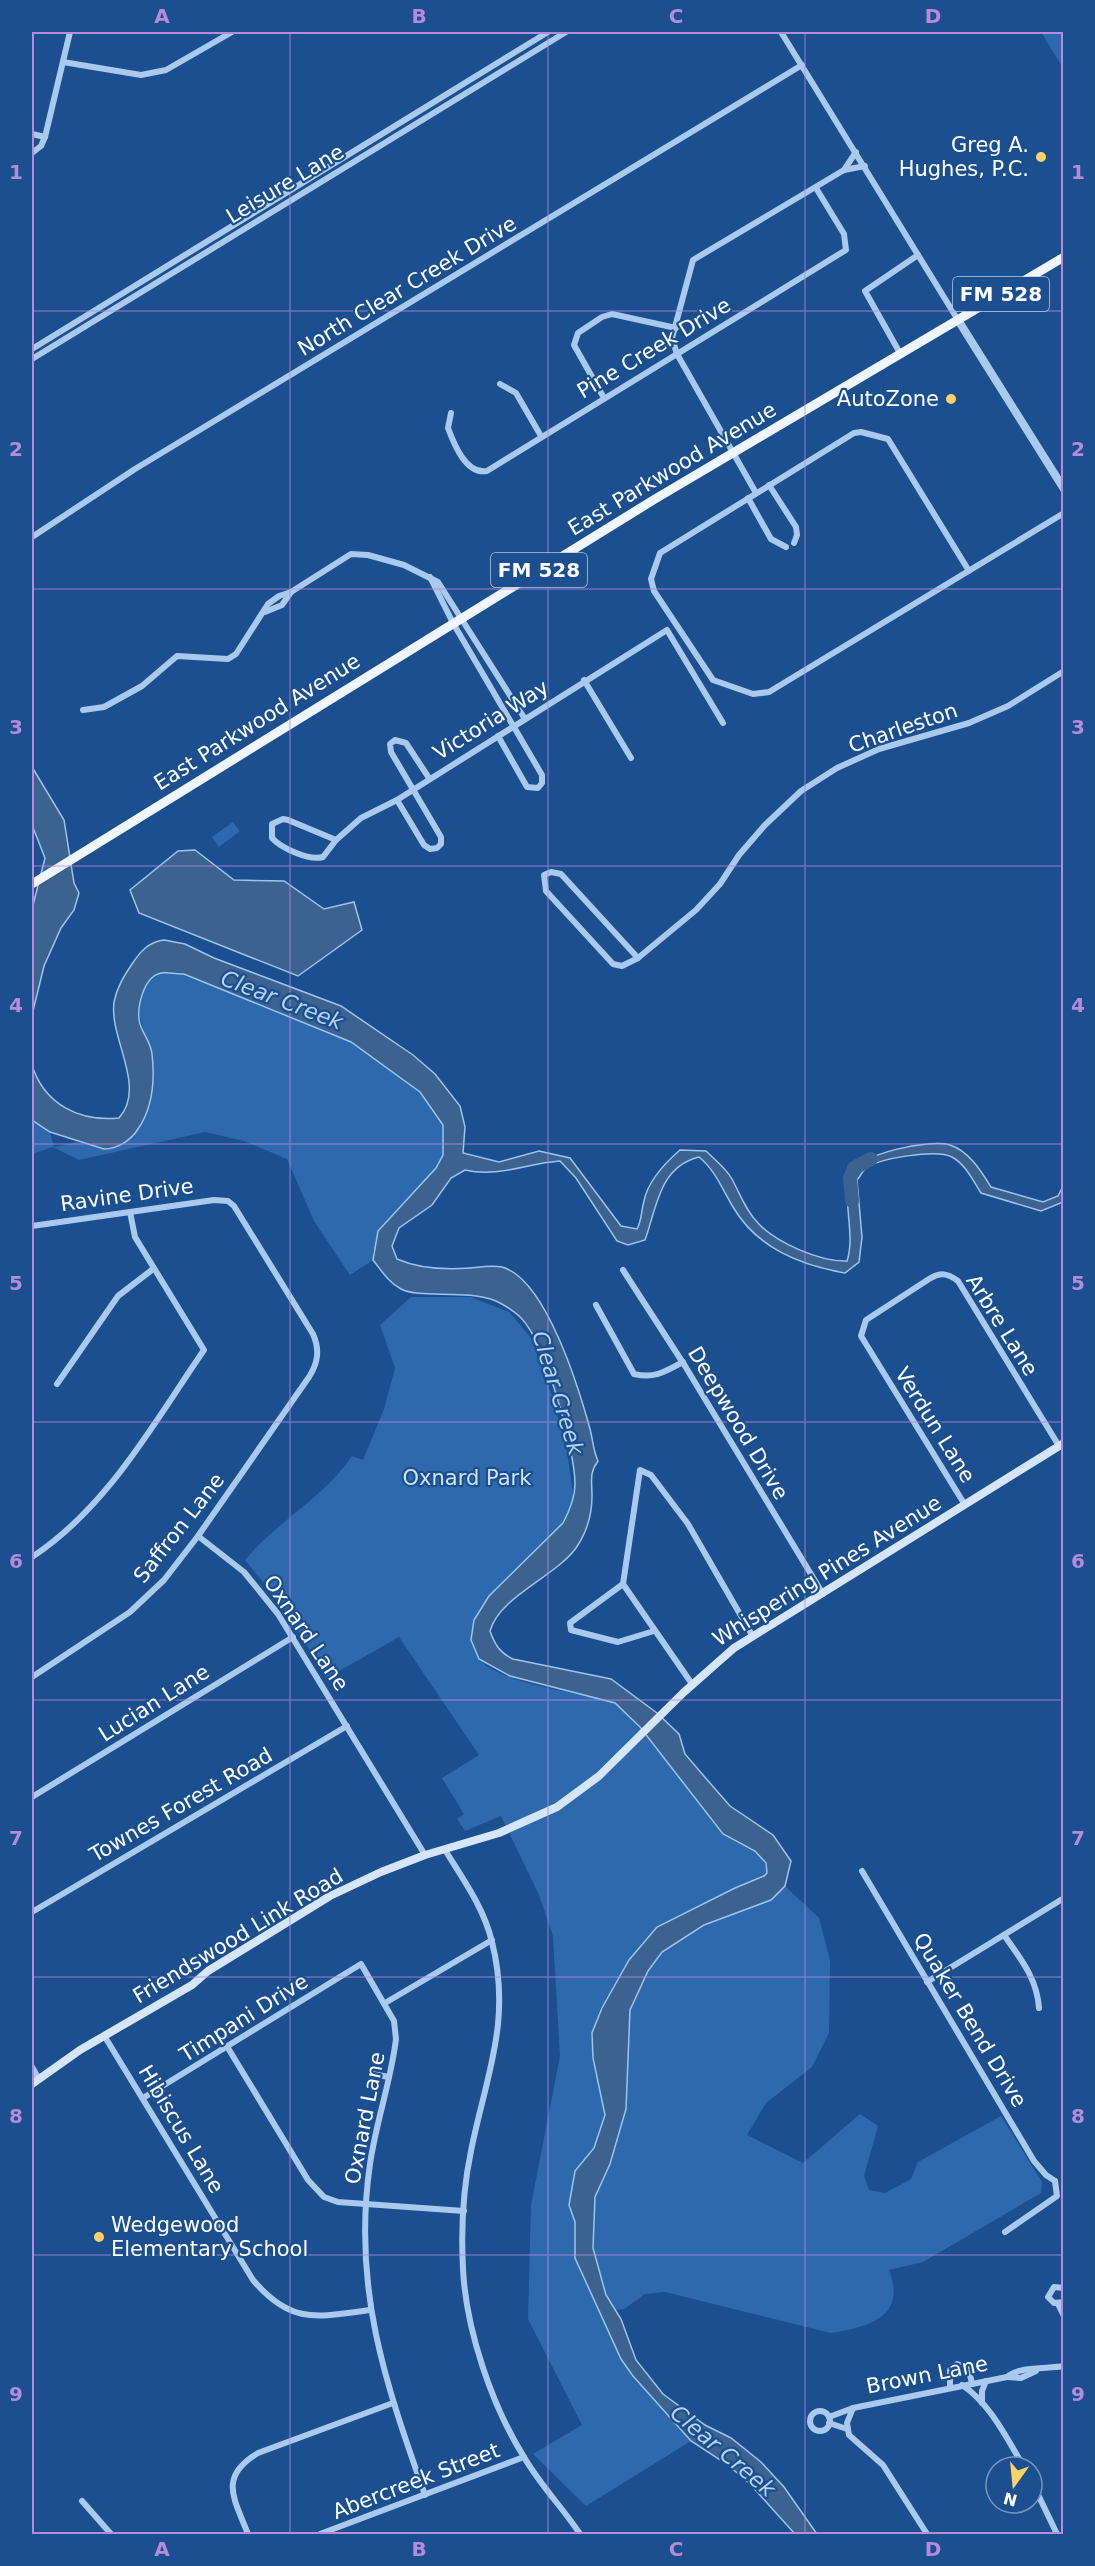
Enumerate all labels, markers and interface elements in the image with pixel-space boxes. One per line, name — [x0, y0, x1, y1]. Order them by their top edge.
text: A — [154, 4, 170, 28]
text: B — [411, 4, 427, 28]
text: C — [669, 4, 683, 28]
text: D — [925, 4, 941, 28]
place label: Greg A. Hughes, P.C. — [899, 133, 1029, 181]
street label: Leisure Lane — [222, 139, 348, 229]
marker: Greg A. Hughes, P.C. — [1034, 150, 1048, 164]
text: 1 — [9, 160, 23, 184]
text: 1 — [1071, 160, 1085, 184]
street label: North Clear Creek Drive — [293, 211, 521, 361]
road number: FM 528 — [953, 277, 1049, 311]
street label: Pine Creek Drive — [573, 293, 735, 403]
place label: AutoZone — [837, 387, 939, 411]
marker: AutoZone — [944, 392, 958, 406]
street label: East Parkwood Avenue — [564, 397, 780, 541]
text: 2 — [9, 437, 23, 461]
text: 2 — [1071, 437, 1085, 461]
road number: FM 528 — [491, 553, 587, 587]
street label: East Parkwood Avenue — [150, 649, 364, 795]
street label: Victoria Way — [429, 675, 553, 765]
street label: Charleston — [845, 698, 961, 758]
text: 3 — [9, 715, 23, 739]
text: 3 — [1071, 715, 1085, 739]
water label: Clear Creek — [217, 965, 348, 1035]
text: 4 — [9, 993, 23, 1017]
text: 4 — [1071, 993, 1085, 1017]
street label: Ravine Drive — [59, 1174, 195, 1216]
street label: Arbre Lane — [961, 1270, 1043, 1380]
text: 5 — [9, 1271, 23, 1295]
text: 5 — [1071, 1271, 1085, 1295]
water label: Clear Creek — [527, 1328, 589, 1459]
street label: Deepwood Drive — [683, 1342, 793, 1504]
street label: Verdun Lane — [890, 1363, 980, 1487]
park label: Oxnard Park — [403, 1466, 532, 1490]
street label: Saffron Lane — [129, 1468, 229, 1588]
street label: Whispering Pines Avenue — [708, 1491, 946, 1651]
text: 6 — [9, 1549, 23, 1573]
text: 6 — [1071, 1549, 1085, 1573]
street label: Oxnard Lane — [259, 1571, 353, 1695]
street label: Lucian Lane — [94, 1660, 214, 1746]
street label: Townes Forest Road — [85, 1743, 277, 1868]
text: 7 — [9, 1826, 23, 1850]
text: 7 — [1071, 1826, 1085, 1850]
street label: Friendswood Link Road — [129, 1864, 347, 2008]
street label: Quaker Bend Drive — [908, 1929, 1032, 2111]
street label: Timpani Drive — [175, 1969, 312, 2068]
street label: Oxnard Lane — [340, 2050, 390, 2186]
street label: Hibiscus Lane — [133, 2061, 229, 2197]
text: 8 — [9, 2104, 23, 2128]
text: 8 — [1071, 2104, 1085, 2128]
place label: Wedgewood Elementary School — [111, 2213, 308, 2261]
marker: Wedgewood Elementary School — [92, 2230, 106, 2244]
street label: Brown Lane — [864, 2351, 990, 2399]
text: 9 — [9, 2382, 23, 2406]
text: 9 — [1071, 2382, 1085, 2406]
water label: Clear Creek — [666, 2400, 781, 2503]
street label: Abercreek Street — [329, 2438, 503, 2524]
north arrow — [984, 2455, 1044, 2515]
text: N — [1001, 2488, 1019, 2510]
text: A — [154, 2537, 170, 2561]
text: B — [411, 2537, 427, 2561]
text: C — [669, 2537, 683, 2561]
text: D — [925, 2537, 941, 2561]

